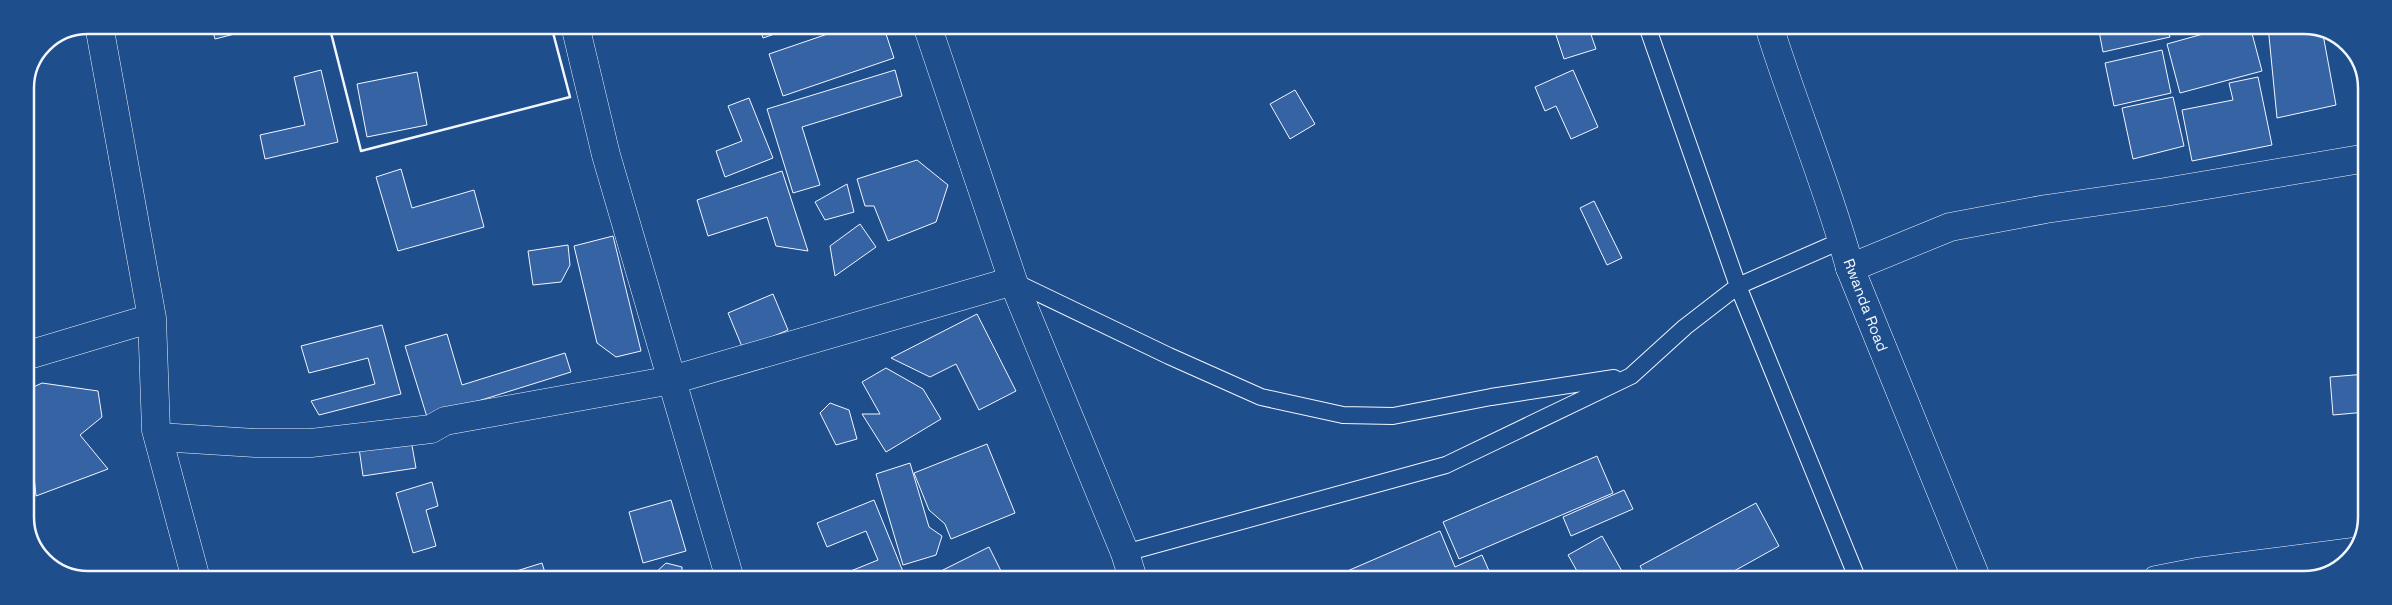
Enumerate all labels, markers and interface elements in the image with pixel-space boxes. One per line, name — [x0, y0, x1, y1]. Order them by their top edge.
street label: Rwanda Road — [1840, 256, 1892, 354]

